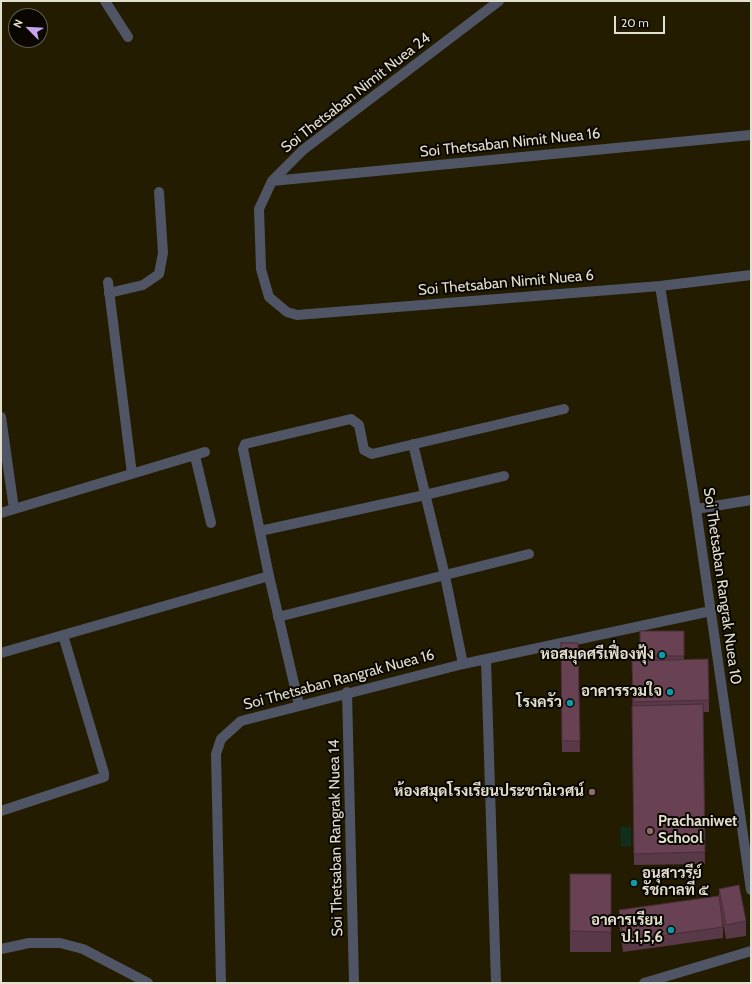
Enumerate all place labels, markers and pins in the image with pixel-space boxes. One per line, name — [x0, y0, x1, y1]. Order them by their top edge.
place label: หอสมุดศรีเฟื่องฟุ้ง — [540, 646, 654, 664]
marker: หอสมุดศรีเฟื่องฟุ้ง — [657, 650, 667, 660]
place label: อาคารรวมใจ — [581, 683, 662, 701]
marker: อาคารรวมใจ — [665, 687, 675, 697]
place label: โรงครัว — [516, 694, 562, 712]
marker: โรงครัว — [565, 698, 575, 708]
place label: ห้องสมุดโรงเรียนประชานิเวศน์ — [394, 783, 584, 801]
marker: ห้องสมุดโรงเรียนประชานิเวศน์ — [587, 787, 597, 797]
place label: Prachaniwet School — [658, 813, 737, 848]
marker: Prachaniwet School — [645, 826, 655, 836]
place label: อนุสาวรีย์ รัชกาลที่ ๕ — [642, 865, 709, 900]
marker: อนุสาวรีย์ รัชกาลที่ ๕ — [629, 878, 639, 888]
place label: อาคารเรียน ป.1,5,6 — [591, 912, 663, 947]
marker: อาคารเรียน ป.1,5,6 — [666, 925, 676, 935]

